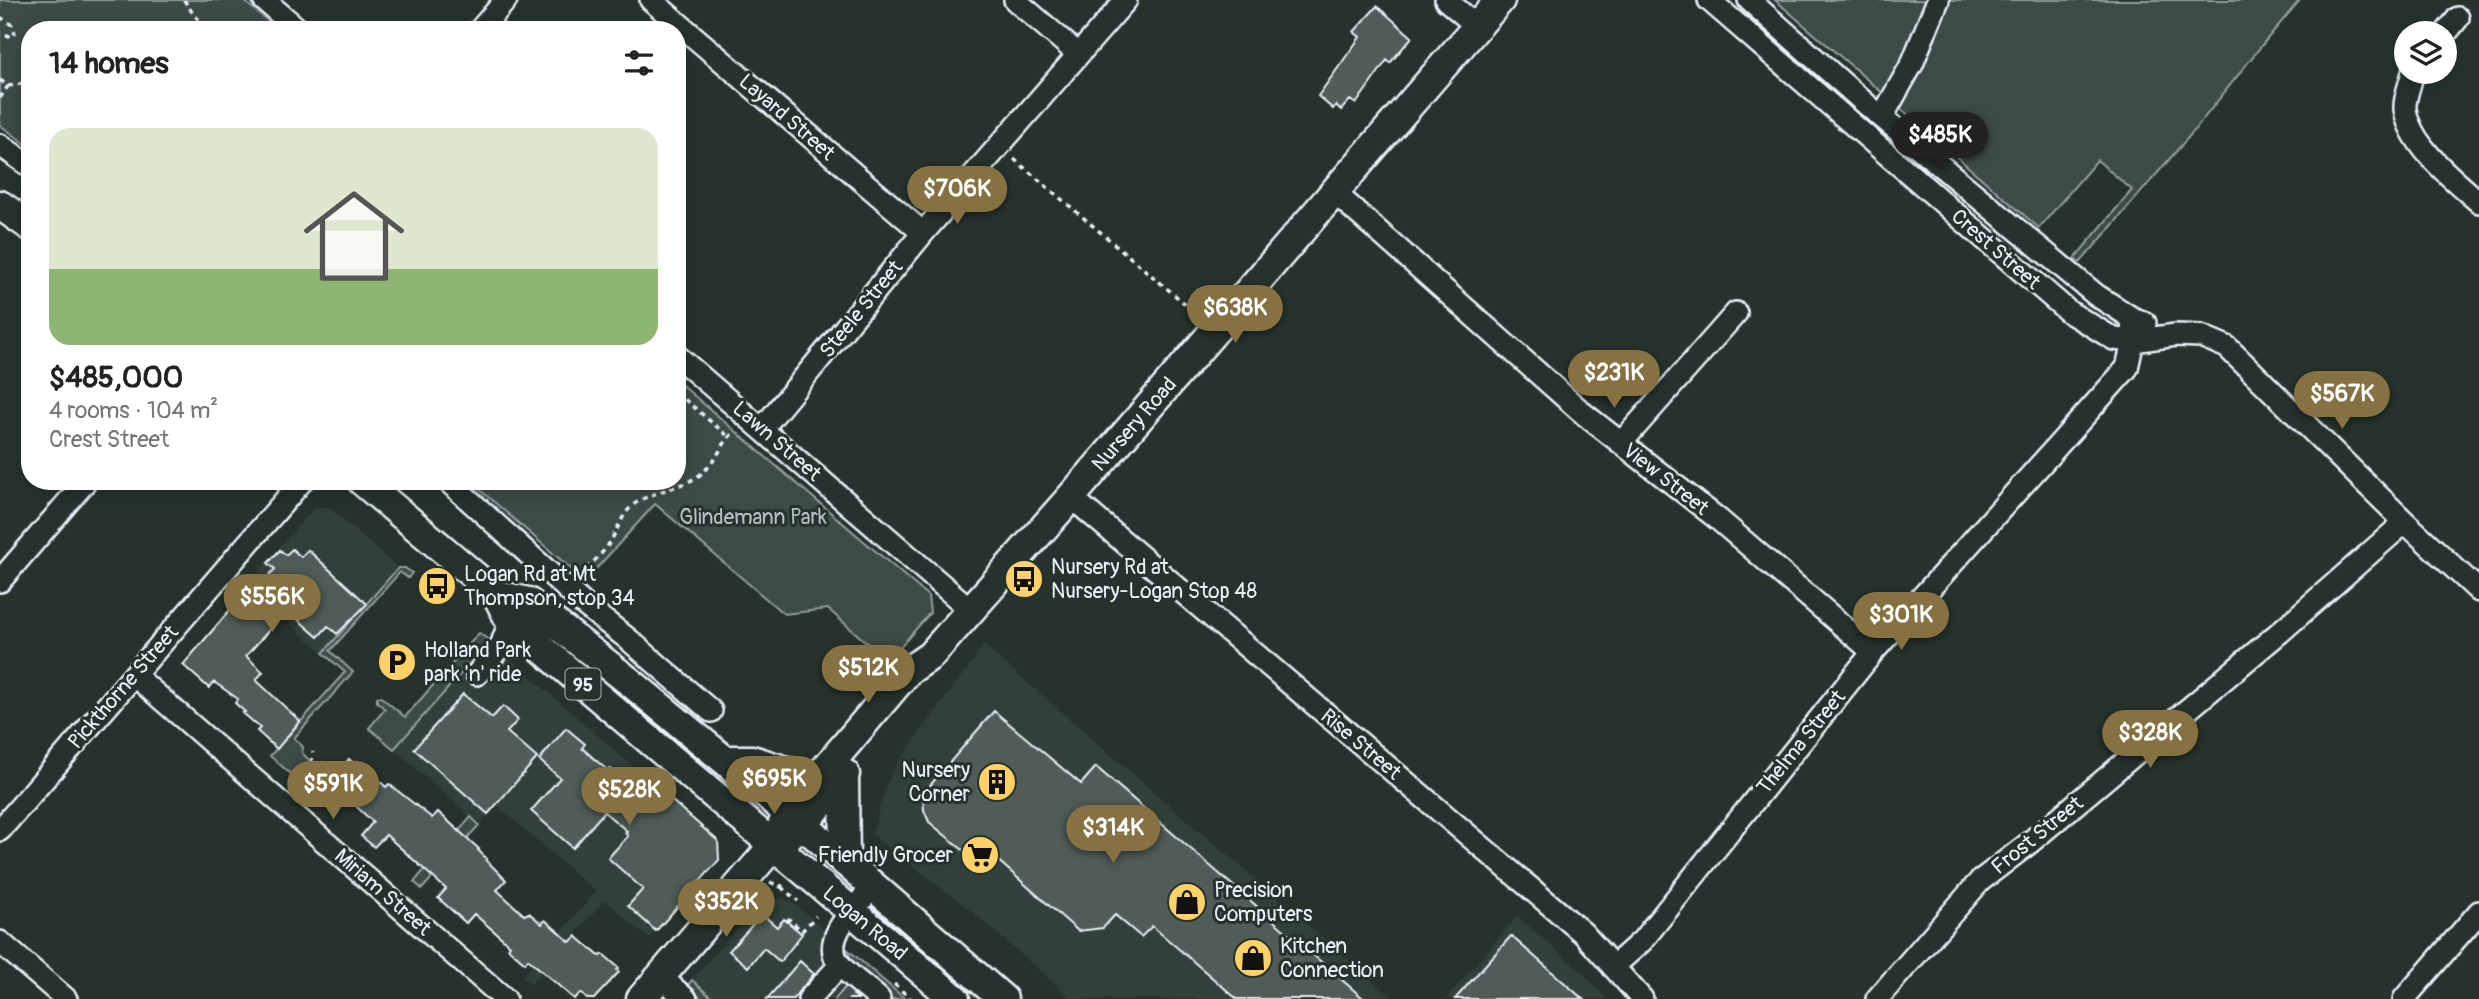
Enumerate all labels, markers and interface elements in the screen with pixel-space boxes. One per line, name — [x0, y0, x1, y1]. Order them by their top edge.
map controls — [2394, 21, 2457, 84]
button: layers — [2394, 21, 2457, 84]
icon: filters — [620, 44, 658, 82]
text: 14 homes — [49, 45, 169, 82]
street label: Layard Street — [733, 68, 841, 167]
pin: $485K — [1891, 113, 1989, 172]
text: $485K — [1908, 120, 1972, 149]
pin: $706K — [908, 166, 1006, 226]
icon: home — [291, 173, 417, 299]
text: $706K — [923, 174, 991, 203]
street label: Crest Street — [1945, 203, 2046, 296]
street label: Steele Street — [814, 254, 909, 364]
pin: $638K — [1186, 286, 1284, 345]
text: $638K — [1203, 293, 1267, 322]
pin: $231K — [1565, 350, 1663, 410]
text: $231K — [1584, 358, 1644, 387]
text: $485,000 — [49, 359, 183, 396]
street label: Nursery Road — [1086, 372, 1183, 477]
pin: $567K — [2293, 372, 2391, 431]
text: $567K — [2310, 379, 2374, 408]
street label: Lawn Street — [727, 395, 827, 488]
text: 4 rooms · 104 m² — [49, 396, 218, 425]
text: Crest Street — [49, 425, 169, 454]
street label: View Street — [1617, 437, 1715, 522]
park label: Glindemann Park — [679, 504, 827, 531]
place label: Nursery Rd at Nursery-Logan Stop 48 — [1051, 554, 1257, 605]
bus stop icon: Nursery Rd at Nursery-Logan Stop 48 — [1003, 558, 1045, 600]
place label: Logan Rd at Mt Thompson, stop 34 — [464, 561, 635, 612]
bus stop icon: Logan Rd at Mt Thompson, stop 34 — [416, 565, 458, 607]
pin: $556K — [223, 574, 321, 634]
text: $556K — [240, 582, 304, 611]
pin: $301K — [1852, 592, 1950, 652]
text: $301K — [1869, 600, 1933, 629]
street label: Pickthorne Street — [62, 619, 185, 755]
place label: Holland Park park 'n' ride — [424, 637, 531, 688]
parking icon: Holland Park park 'n' ride — [376, 641, 418, 683]
pin: $512K — [819, 646, 917, 705]
text: $512K — [838, 653, 898, 682]
road number: 95 — [566, 668, 600, 699]
street label: Thelma Street — [1751, 684, 1852, 800]
street label: Rise Street — [1315, 703, 1407, 786]
pin: $328K — [2101, 710, 2199, 770]
text: $328K — [2118, 718, 2182, 747]
pin: $695K — [725, 756, 823, 816]
place label: Nursery Corner — [902, 757, 971, 808]
building icon: Nursery Corner — [976, 761, 1018, 803]
pin: $591K — [284, 762, 382, 821]
text: $695K — [742, 764, 806, 793]
pin: $528K — [580, 768, 678, 827]
text: $591K — [303, 769, 363, 798]
text: $528K — [597, 775, 661, 804]
street label: Frost Street — [1986, 790, 2089, 881]
pin: $314K — [1064, 806, 1162, 865]
text: $314K — [1082, 813, 1144, 842]
supermarket icon: Friendly Grocer — [959, 834, 1001, 876]
place label: Friendly Grocer — [818, 842, 953, 869]
street label: Miriam Street — [329, 843, 437, 942]
place label: Precision Computers — [1214, 877, 1313, 928]
pin: $352K — [677, 880, 775, 939]
street label: Logan Road — [817, 880, 913, 967]
shop icon: Precision Computers — [1166, 881, 1208, 923]
text: $352K — [694, 887, 758, 916]
place label: Kitchen Connection — [1280, 933, 1384, 984]
shop icon: Kitchen Connection — [1232, 937, 1274, 979]

